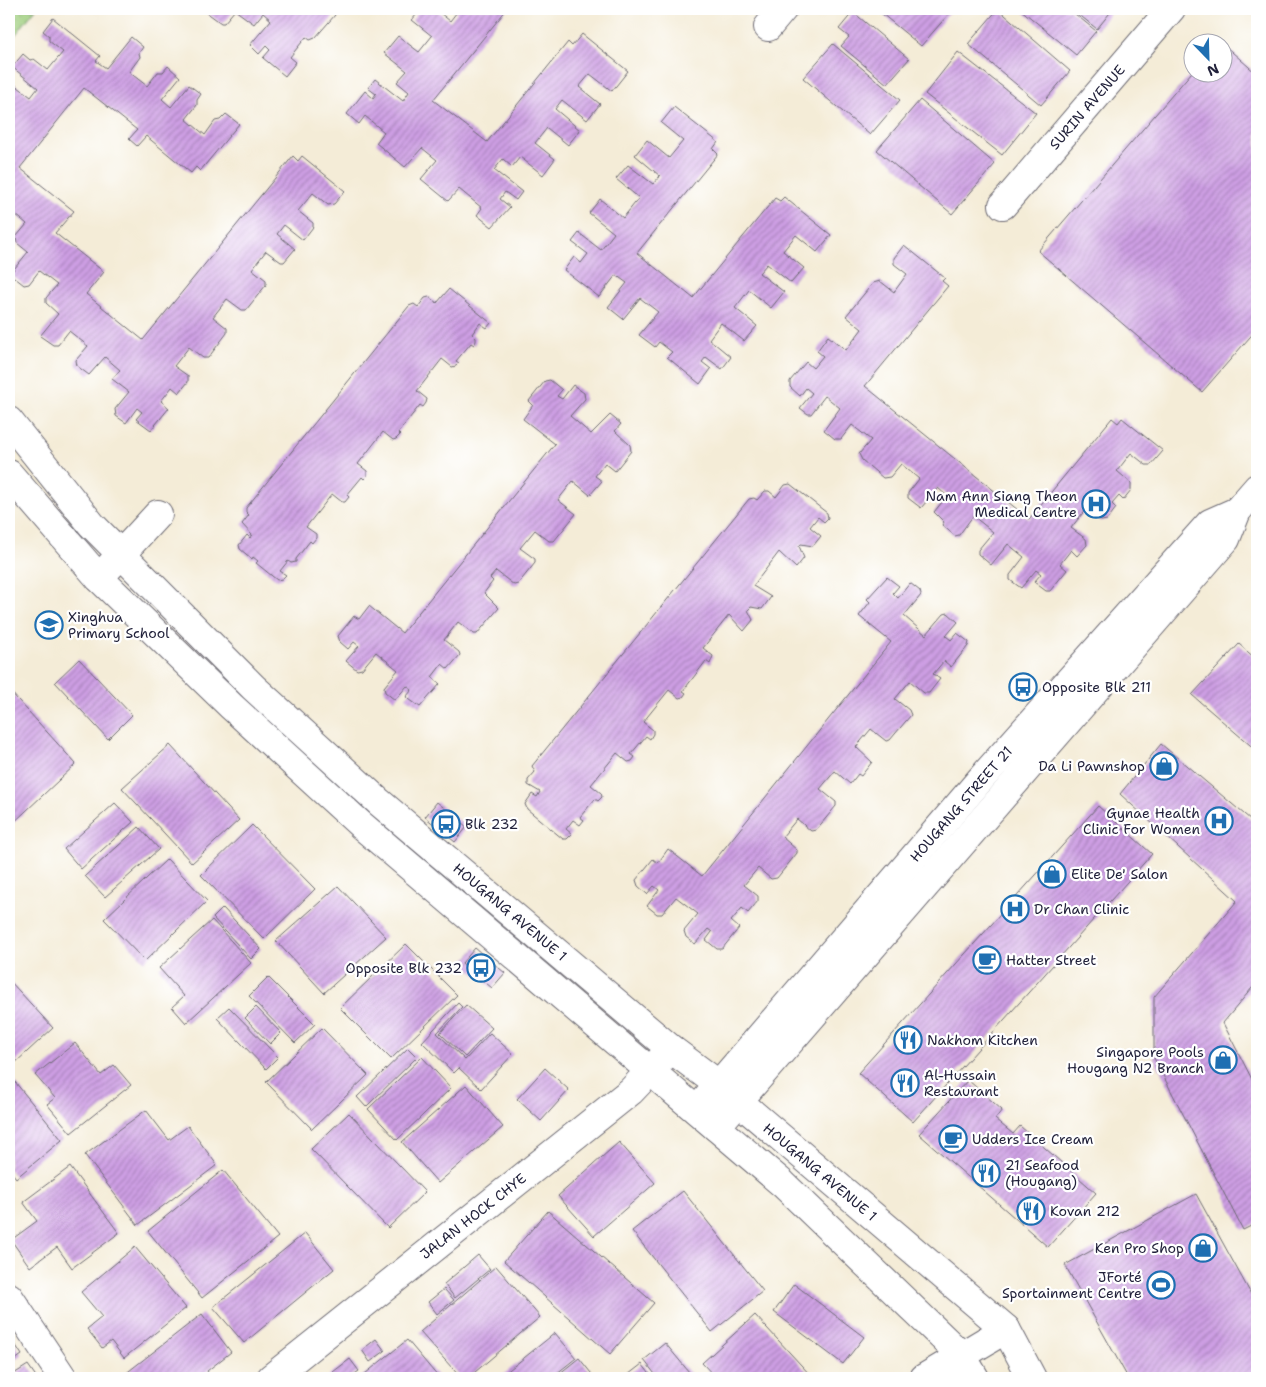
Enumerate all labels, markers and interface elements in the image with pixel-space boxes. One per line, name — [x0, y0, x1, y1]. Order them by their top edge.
north arrow — [1184, 32, 1234, 82]
text: N — [1204, 60, 1222, 80]
street label: SURIN AVENUE — [1045, 61, 1129, 153]
place label: Nam Ann Siang Theon Medical Centre — [926, 487, 1077, 521]
hospital icon: Nam Ann Siang Theon Medical Centre — [1081, 489, 1111, 519]
place label: Xinghua Primary School — [68, 608, 170, 642]
school or university icon: Xinghua Primary School — [34, 610, 64, 640]
bus stop icon: Opposite Blk 211 — [1008, 672, 1038, 702]
place label: Opposite Blk 211 — [1042, 678, 1151, 696]
street label: HOUGANG STREET 21 — [906, 742, 1016, 866]
shop icon: Da Li Pawnshop — [1149, 751, 1179, 781]
place label: Da Li Pawnshop — [1039, 757, 1145, 775]
place label: Gynae Health Clinic For Women — [1083, 804, 1200, 838]
hospital icon: Gynae Health Clinic For Women — [1204, 806, 1234, 836]
bus stop icon: Blk 232 — [431, 809, 461, 839]
place label: Blk 232 — [465, 815, 518, 833]
street label: HOUGANG AVENUE 1 — [449, 859, 571, 965]
shop icon: Elite De' Salon — [1037, 859, 1067, 889]
place label: Elite De' Salon — [1071, 865, 1168, 883]
hospital icon: Dr Chan Clinic — [1000, 894, 1030, 924]
place label: Dr Chan Clinic — [1034, 900, 1129, 918]
cafe icon: Hatter Street — [972, 945, 1002, 975]
place label: Hatter Street — [1006, 951, 1096, 969]
bus stop icon: Opposite Blk 232 — [466, 953, 496, 983]
place label: Opposite Blk 232 — [346, 959, 462, 977]
restaurant icon: Nakhom Kitchen — [893, 1025, 923, 1055]
place label: Nakhom Kitchen — [927, 1031, 1038, 1049]
place label: Singapore Pools Hougang N2 Branch — [1067, 1043, 1204, 1077]
shop icon: Singapore Pools Hougang N2 Branch — [1208, 1045, 1238, 1075]
place label: Al-Hussain Restaurant — [924, 1066, 999, 1100]
restaurant icon: Al-Hussain Restaurant — [890, 1068, 920, 1098]
street label: HOUGANG AVENUE 1 — [759, 1119, 881, 1225]
cafe icon: Udders Ice Cream — [938, 1124, 968, 1154]
place label: Udders Ice Cream — [972, 1130, 1093, 1148]
place label: 21 Seafood (Hougang) — [1005, 1156, 1079, 1190]
restaurant icon: 21 Seafood (Hougang) — [971, 1158, 1001, 1188]
street label: JALAN HOCK CHYE — [416, 1169, 530, 1263]
restaurant icon: Kovan 212 — [1016, 1196, 1046, 1226]
place label: Kovan 212 — [1050, 1202, 1120, 1220]
shop icon: Ken Pro Shop — [1188, 1233, 1218, 1263]
place label: Ken Pro Shop — [1095, 1239, 1184, 1257]
place label: JForté Sportainment Centre — [1002, 1268, 1142, 1302]
sports icon: JForté Sportainment Centre — [1146, 1270, 1176, 1300]

